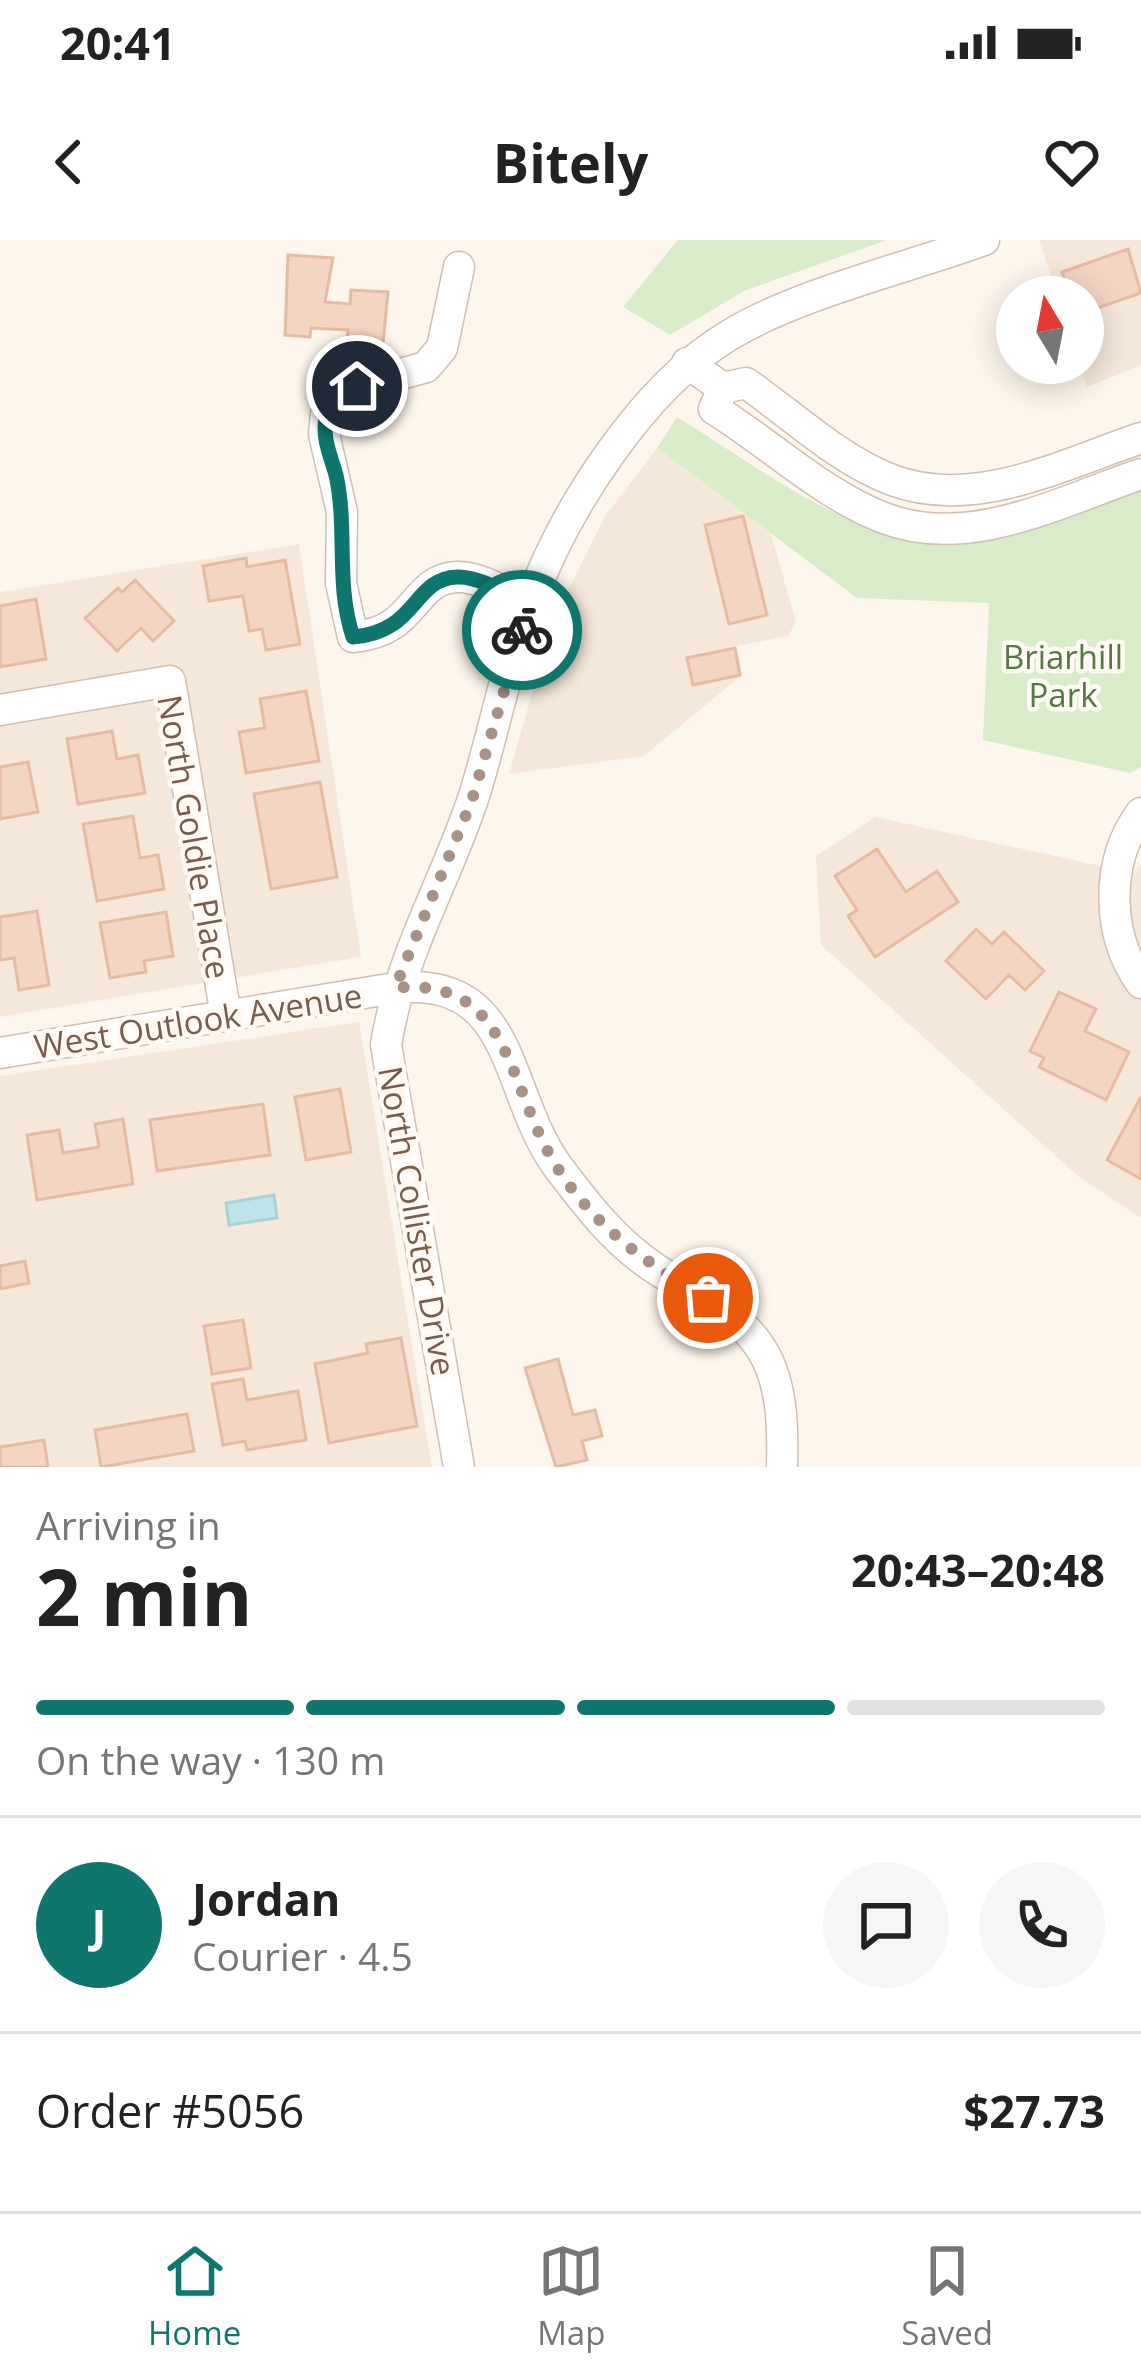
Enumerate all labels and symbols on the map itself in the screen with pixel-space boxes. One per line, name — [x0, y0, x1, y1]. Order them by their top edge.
north arrow — [996, 276, 1104, 384]
pin — [306, 335, 408, 437]
courier — [462, 570, 582, 690]
park label: Briarhill Park — [1003, 634, 1123, 717]
street label: North Goldie Place — [147, 691, 242, 982]
street label: West Outlook Avenue — [31, 972, 365, 1069]
street label: North Collister Drive — [368, 1063, 467, 1379]
pin — [657, 1247, 759, 1349]

